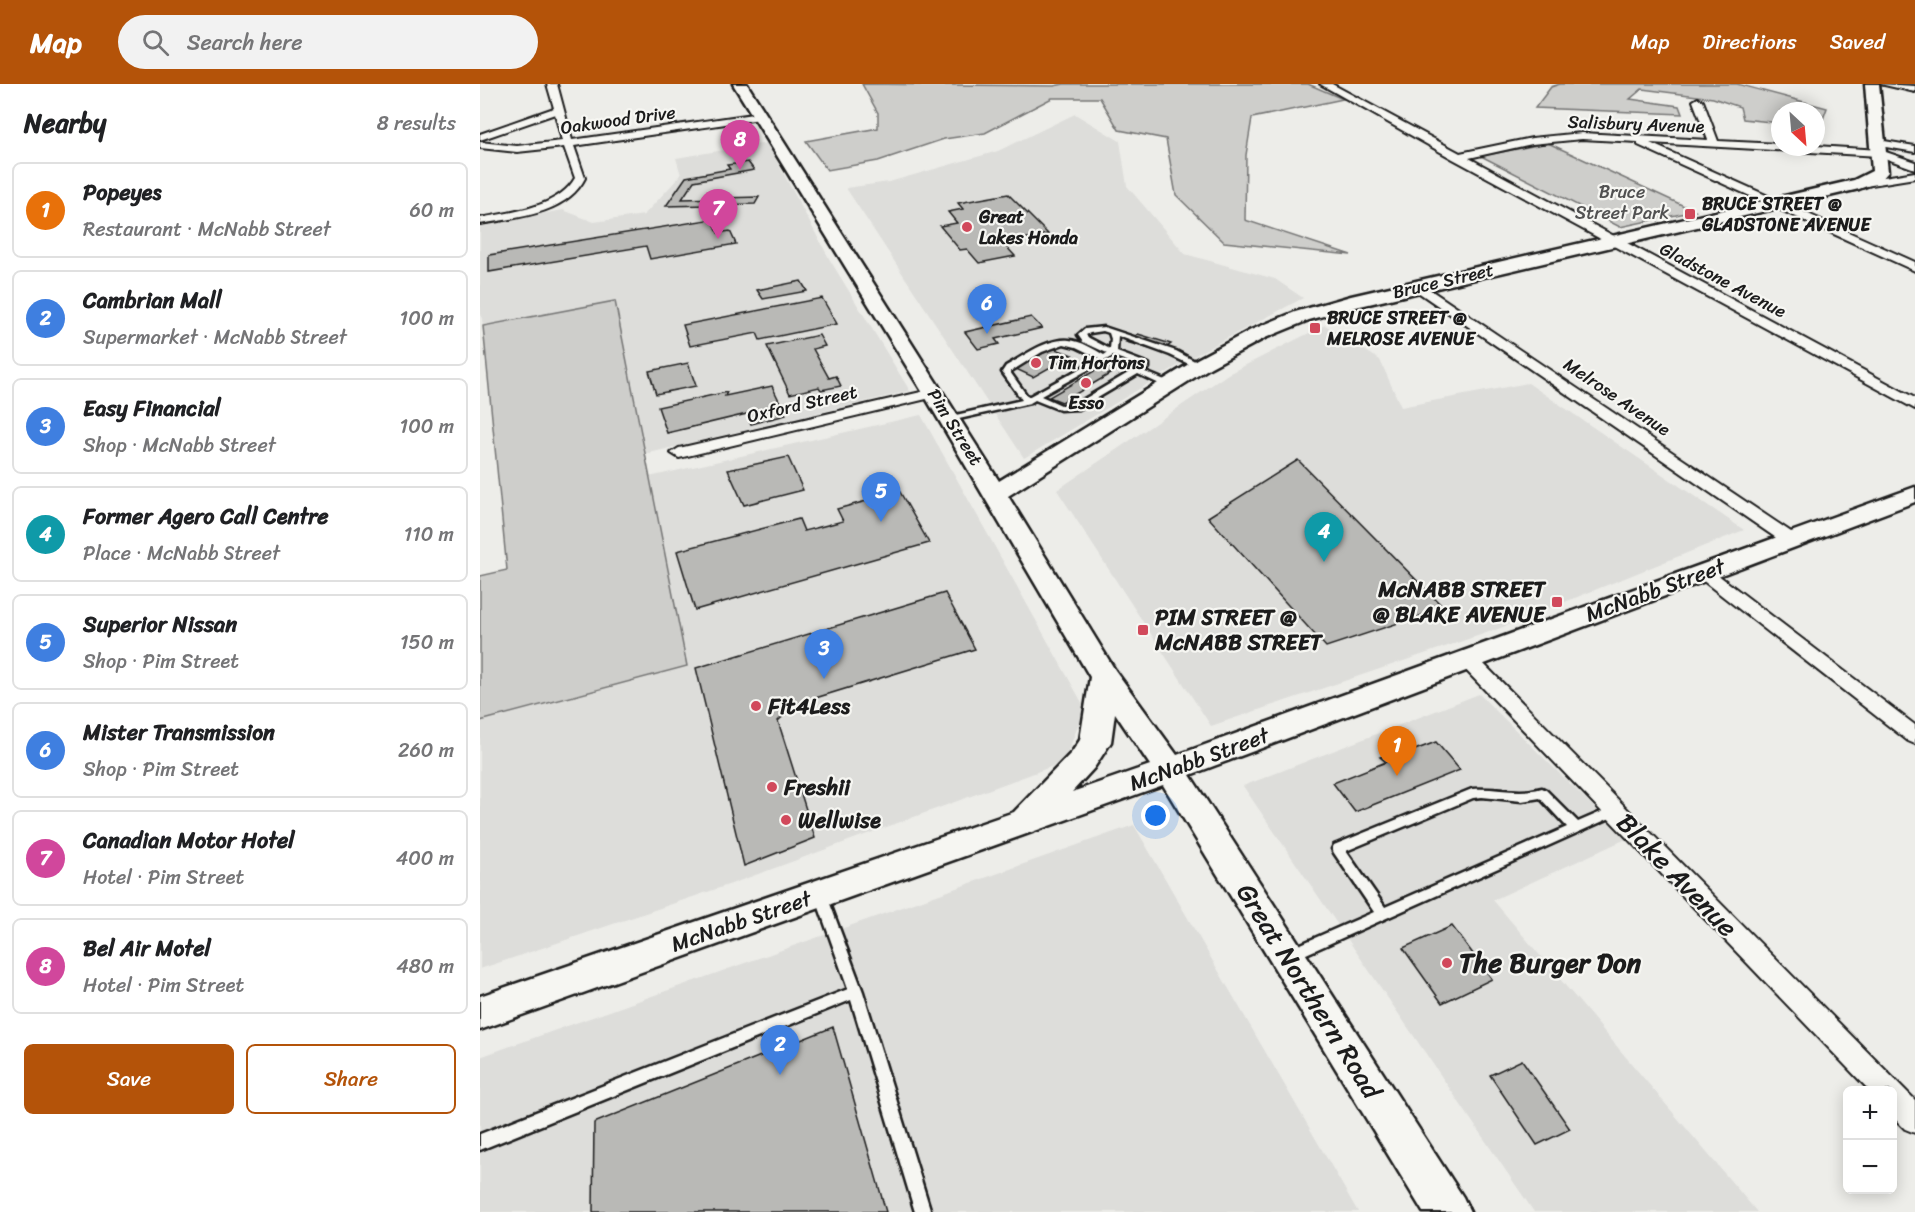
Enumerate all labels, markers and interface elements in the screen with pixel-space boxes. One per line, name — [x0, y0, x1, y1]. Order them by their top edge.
search box — [118, 15, 538, 69]
text: Map — [30, 18, 82, 67]
text: Search here — [187, 23, 303, 62]
text: Map — [1631, 23, 1669, 61]
text: Directions — [1702, 23, 1797, 61]
text: Saved — [1830, 23, 1885, 61]
icon: search — [139, 26, 172, 59]
street label: Oakwood Drive — [559, 96, 677, 144]
text: Nearby — [24, 100, 106, 146]
north arrow — [1771, 102, 1825, 156]
text: 8 results — [377, 106, 456, 141]
street label: Salisbury Avenue — [1567, 106, 1705, 142]
pin: 8 — [720, 120, 760, 170]
text: Popeyes — [83, 173, 162, 212]
park label: Bruce Street Park — [1575, 176, 1669, 229]
place label: BRUCE STREET @ GLADSTONE AVENUE — [1701, 188, 1873, 241]
pin: 7 — [698, 190, 738, 239]
text: 1 — [41, 193, 50, 228]
text: 60 m — [409, 193, 454, 228]
place label: Great Lakes Honda — [978, 201, 1078, 254]
marker: BRUCE STREET @ GLADSTONE AVENUE — [1683, 207, 1697, 221]
text: Restaurant · McNabb Street — [83, 212, 331, 247]
marker: Great Lakes Honda — [960, 220, 974, 234]
street label: Gladstone Avenue — [1654, 233, 1792, 327]
street label: Bruce Street — [1389, 254, 1497, 308]
text: Cambrian Mall — [83, 281, 222, 320]
pin: 6 — [968, 284, 1006, 334]
text: 2 — [40, 301, 51, 336]
text: 100 m — [400, 301, 454, 336]
place label: BRUCE STREET @ MELROSE AVENUE — [1326, 302, 1477, 355]
text: Supermarket · McNabb Street — [83, 320, 347, 355]
marker: BRUCE STREET @ MELROSE AVENUE — [1308, 321, 1322, 335]
place label: Tim Hortons — [1048, 347, 1146, 379]
street label: Melrose Avenue — [1557, 349, 1678, 445]
marker: Tim Hortons — [1029, 356, 1043, 370]
street label: Oxford Street — [744, 376, 860, 432]
marker: Esso — [1079, 376, 1093, 390]
street label: Pim Street — [918, 382, 992, 472]
place label: Esso — [1068, 387, 1105, 419]
text: Easy Financial — [83, 389, 221, 428]
text: 3 — [40, 409, 51, 444]
text: 100 m — [400, 409, 454, 444]
text: Shop · McNabb Street — [83, 428, 276, 463]
pin: 5 — [862, 472, 900, 522]
text: Former Agero Call Centre — [83, 497, 329, 536]
pin: 4 — [1304, 512, 1344, 562]
text: 4 — [39, 517, 52, 552]
text: 110 m — [404, 517, 454, 552]
text: Place · McNabb Street — [83, 536, 280, 571]
street label: McNabb Street — [1579, 546, 1732, 633]
place label: McNABB STREET @ BLAKE AVENUE — [1373, 570, 1547, 634]
marker: McNABB STREET @ BLAKE AVENUE — [1550, 595, 1564, 609]
place label: PIM STREET @ McNABB STREET — [1154, 598, 1324, 662]
text: Superior Nissan — [83, 605, 237, 644]
marker: PIM STREET @ McNABB STREET — [1136, 623, 1150, 637]
text: 5 — [39, 625, 52, 660]
text: 150 m — [400, 625, 454, 660]
pin: 3 — [804, 630, 844, 679]
text: Shop · Pim Street — [83, 644, 239, 679]
place label: Fit4Less — [767, 687, 851, 726]
marker: Fit4Less — [749, 699, 763, 713]
text: Mister Transmission — [83, 713, 275, 752]
street label: McNabb Street — [1123, 715, 1276, 802]
pin: 1 — [1378, 726, 1416, 776]
text: 6 — [40, 733, 51, 768]
text: 260 m — [398, 733, 454, 768]
text: Shop · Pim Street — [83, 752, 239, 787]
place label: Freshii — [783, 768, 851, 807]
marker: Freshii — [765, 780, 779, 794]
place label: Wellwise — [798, 801, 881, 840]
your location — [1141, 801, 1170, 830]
street label: Blake Avenue — [1604, 801, 1750, 949]
marker: Wellwise — [779, 813, 793, 827]
text: Canadian Motor Hotel — [83, 821, 295, 860]
text: 7 — [40, 841, 51, 876]
text: 400 m — [396, 841, 454, 876]
text: Hotel · Pim Street — [83, 860, 244, 895]
street label: Great Northern Road — [1223, 873, 1396, 1110]
street label: McNabb Street — [665, 878, 818, 963]
text: Bel Air Motel — [83, 929, 211, 968]
place label: The Burger Don — [1459, 939, 1642, 987]
text: 8 — [39, 949, 52, 984]
text: 480 m — [396, 949, 454, 984]
marker: The Burger Don — [1440, 956, 1454, 970]
text: Hotel · Pim Street — [83, 968, 244, 1003]
pin: 2 — [760, 1026, 800, 1075]
button: Save — [24, 1044, 234, 1114]
button: Share — [246, 1044, 456, 1114]
map controls — [1843, 1086, 1897, 1194]
button: + — [1843, 1086, 1897, 1140]
button: − — [1843, 1140, 1897, 1194]

